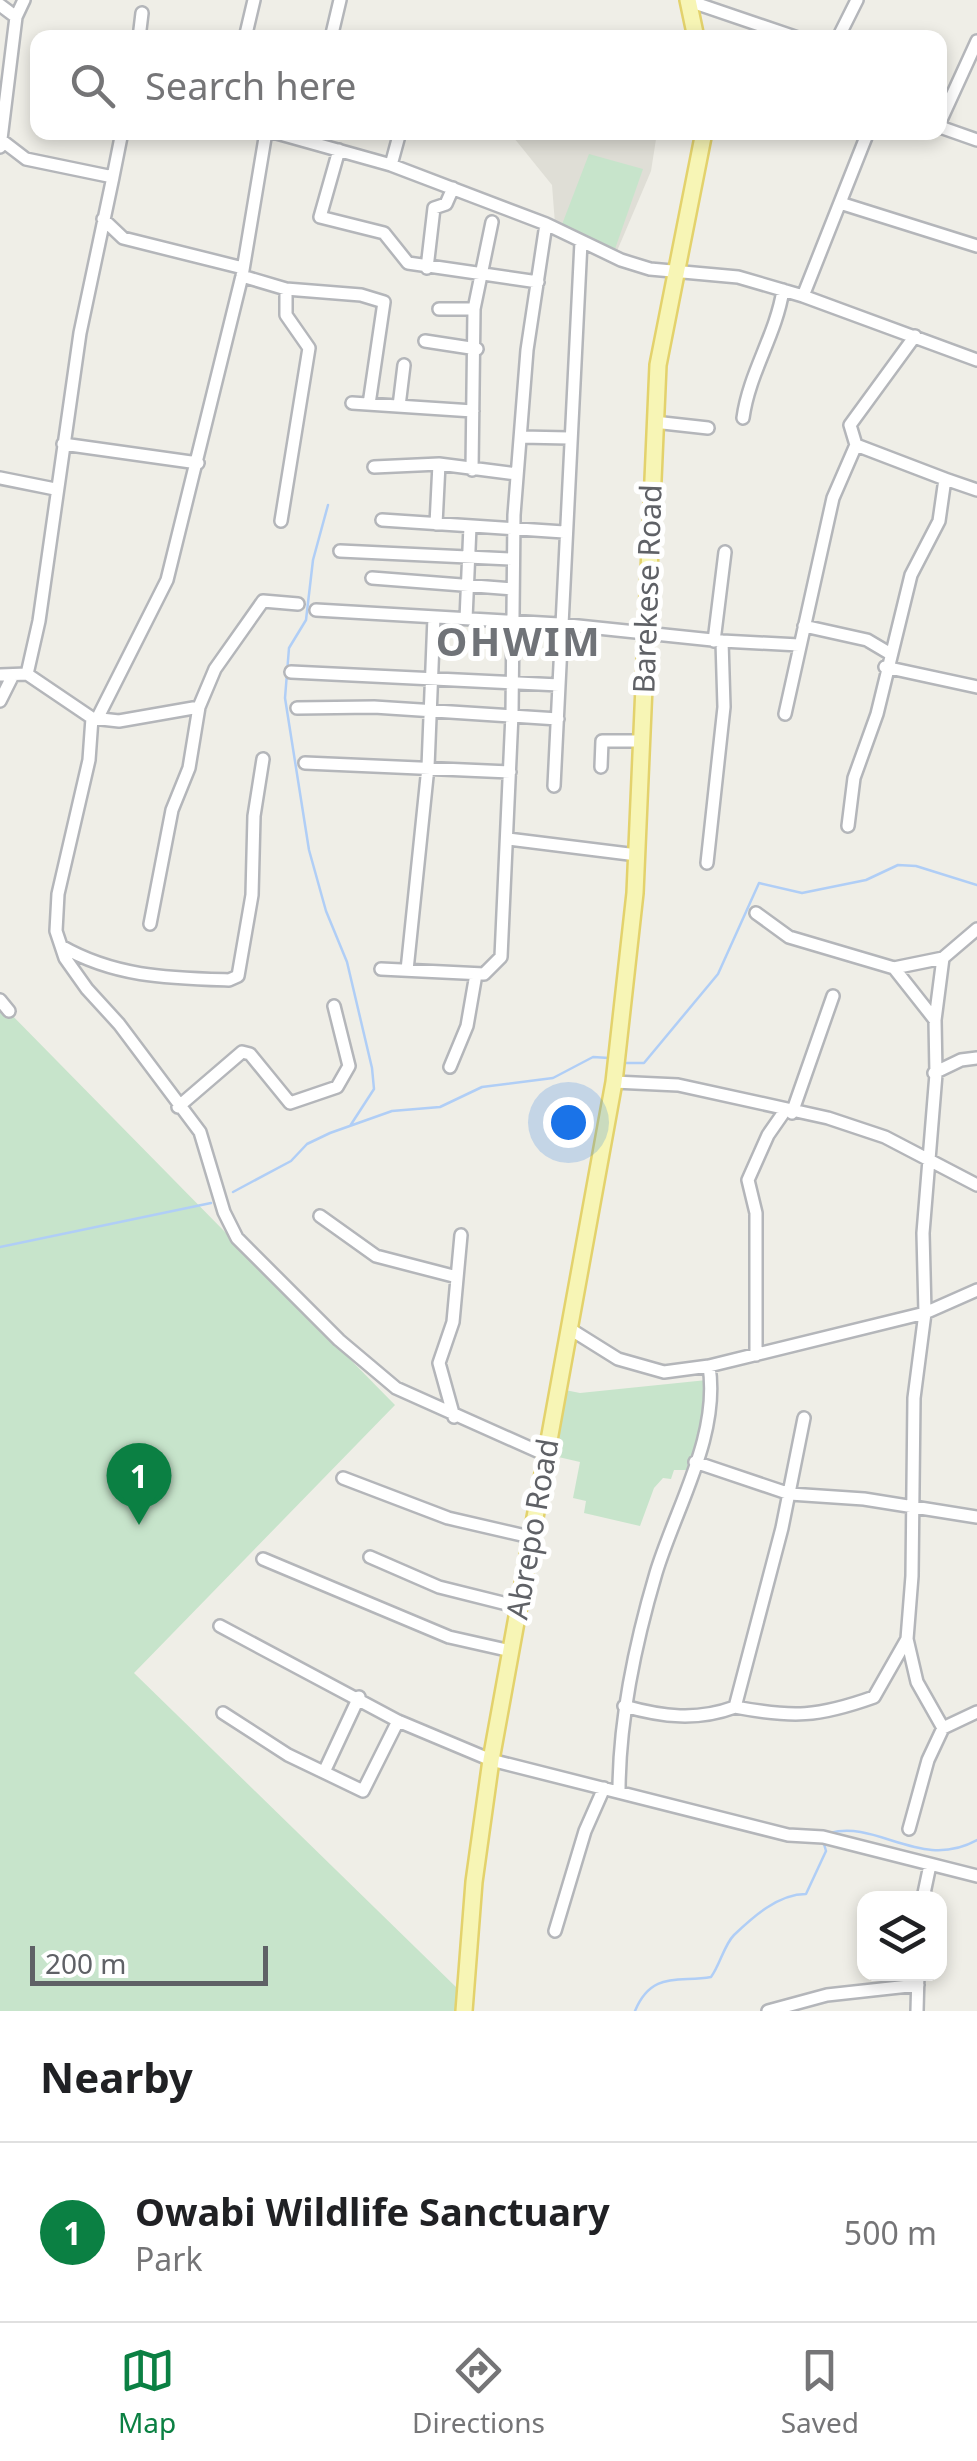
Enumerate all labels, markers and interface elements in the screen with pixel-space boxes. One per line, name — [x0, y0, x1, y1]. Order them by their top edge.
search box — [30, 30, 947, 140]
icon: search — [65, 58, 120, 113]
text: Search here — [145, 59, 356, 111]
street label: Barekese Road — [622, 484, 671, 694]
district label: OHWIM — [436, 613, 602, 668]
your location — [543, 1097, 594, 1148]
street label: Abrepo Road — [495, 1435, 568, 1622]
pin: 1 — [106, 1442, 172, 1525]
map controls — [857, 1891, 947, 1981]
button: layers — [857, 1891, 947, 1981]
scale bar — [30, 1941, 268, 1986]
text: 200 m — [45, 1944, 127, 1982]
text: Nearby — [40, 2048, 193, 2105]
text: Owabi Wildlife Sanctuary — [135, 2185, 610, 2237]
text: 1 — [63, 2211, 82, 2254]
text: 500 m — [844, 2211, 937, 2254]
text: Park — [135, 2237, 203, 2280]
tab: Map — [118, 2343, 176, 2441]
tab: Directions — [412, 2343, 545, 2441]
tab: Saved — [781, 2343, 859, 2441]

